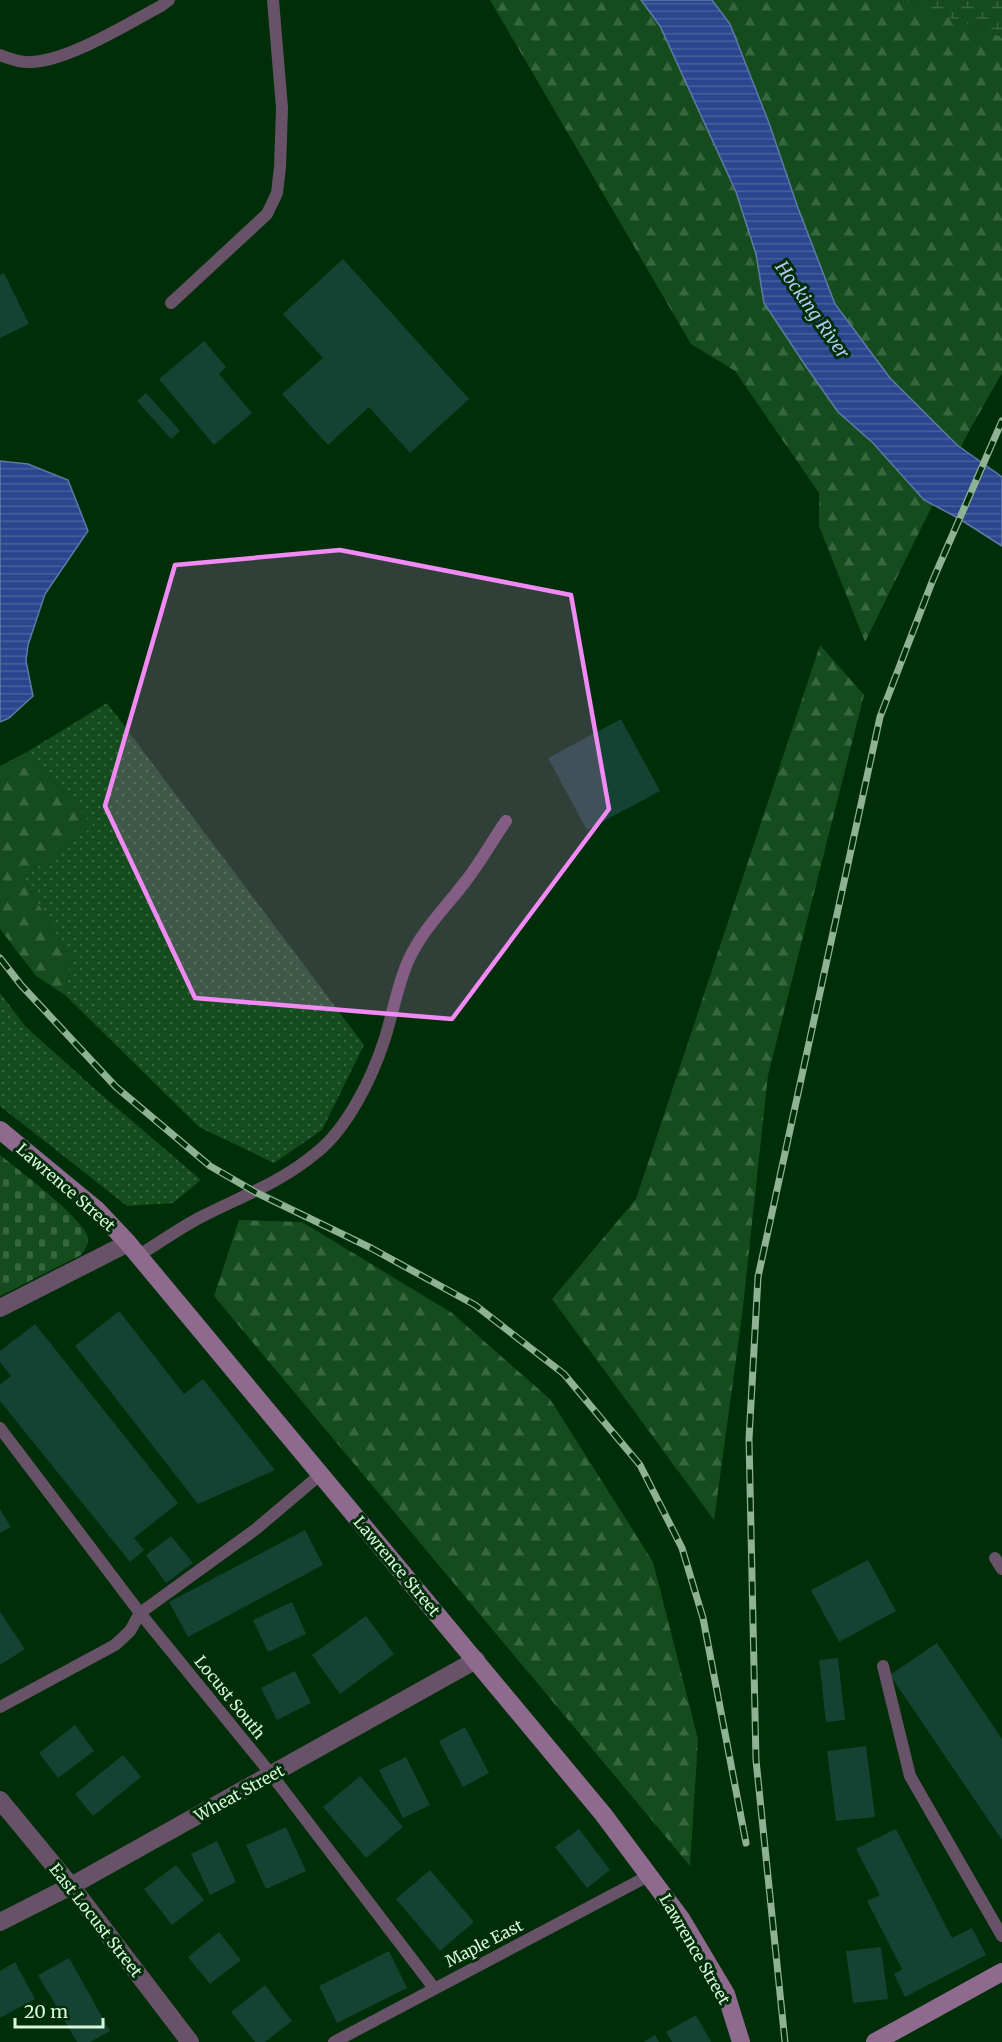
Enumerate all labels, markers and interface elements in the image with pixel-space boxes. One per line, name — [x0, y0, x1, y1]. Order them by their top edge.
water label: Hocking River — [770, 256, 855, 364]
street label: Lawrence Street — [13, 1139, 120, 1236]
street label: Lawrence Street — [349, 1512, 445, 1621]
street label: Locust South — [190, 1651, 270, 1743]
street label: Wheat Street — [190, 1760, 288, 1826]
street label: East Locust Street — [45, 1859, 147, 1981]
street label: Lawrence Street — [655, 1890, 735, 2008]
street label: Maple East — [442, 1915, 527, 1971]
scale bar — [15, 1991, 104, 2029]
text: 20 m — [24, 2000, 68, 2023]

